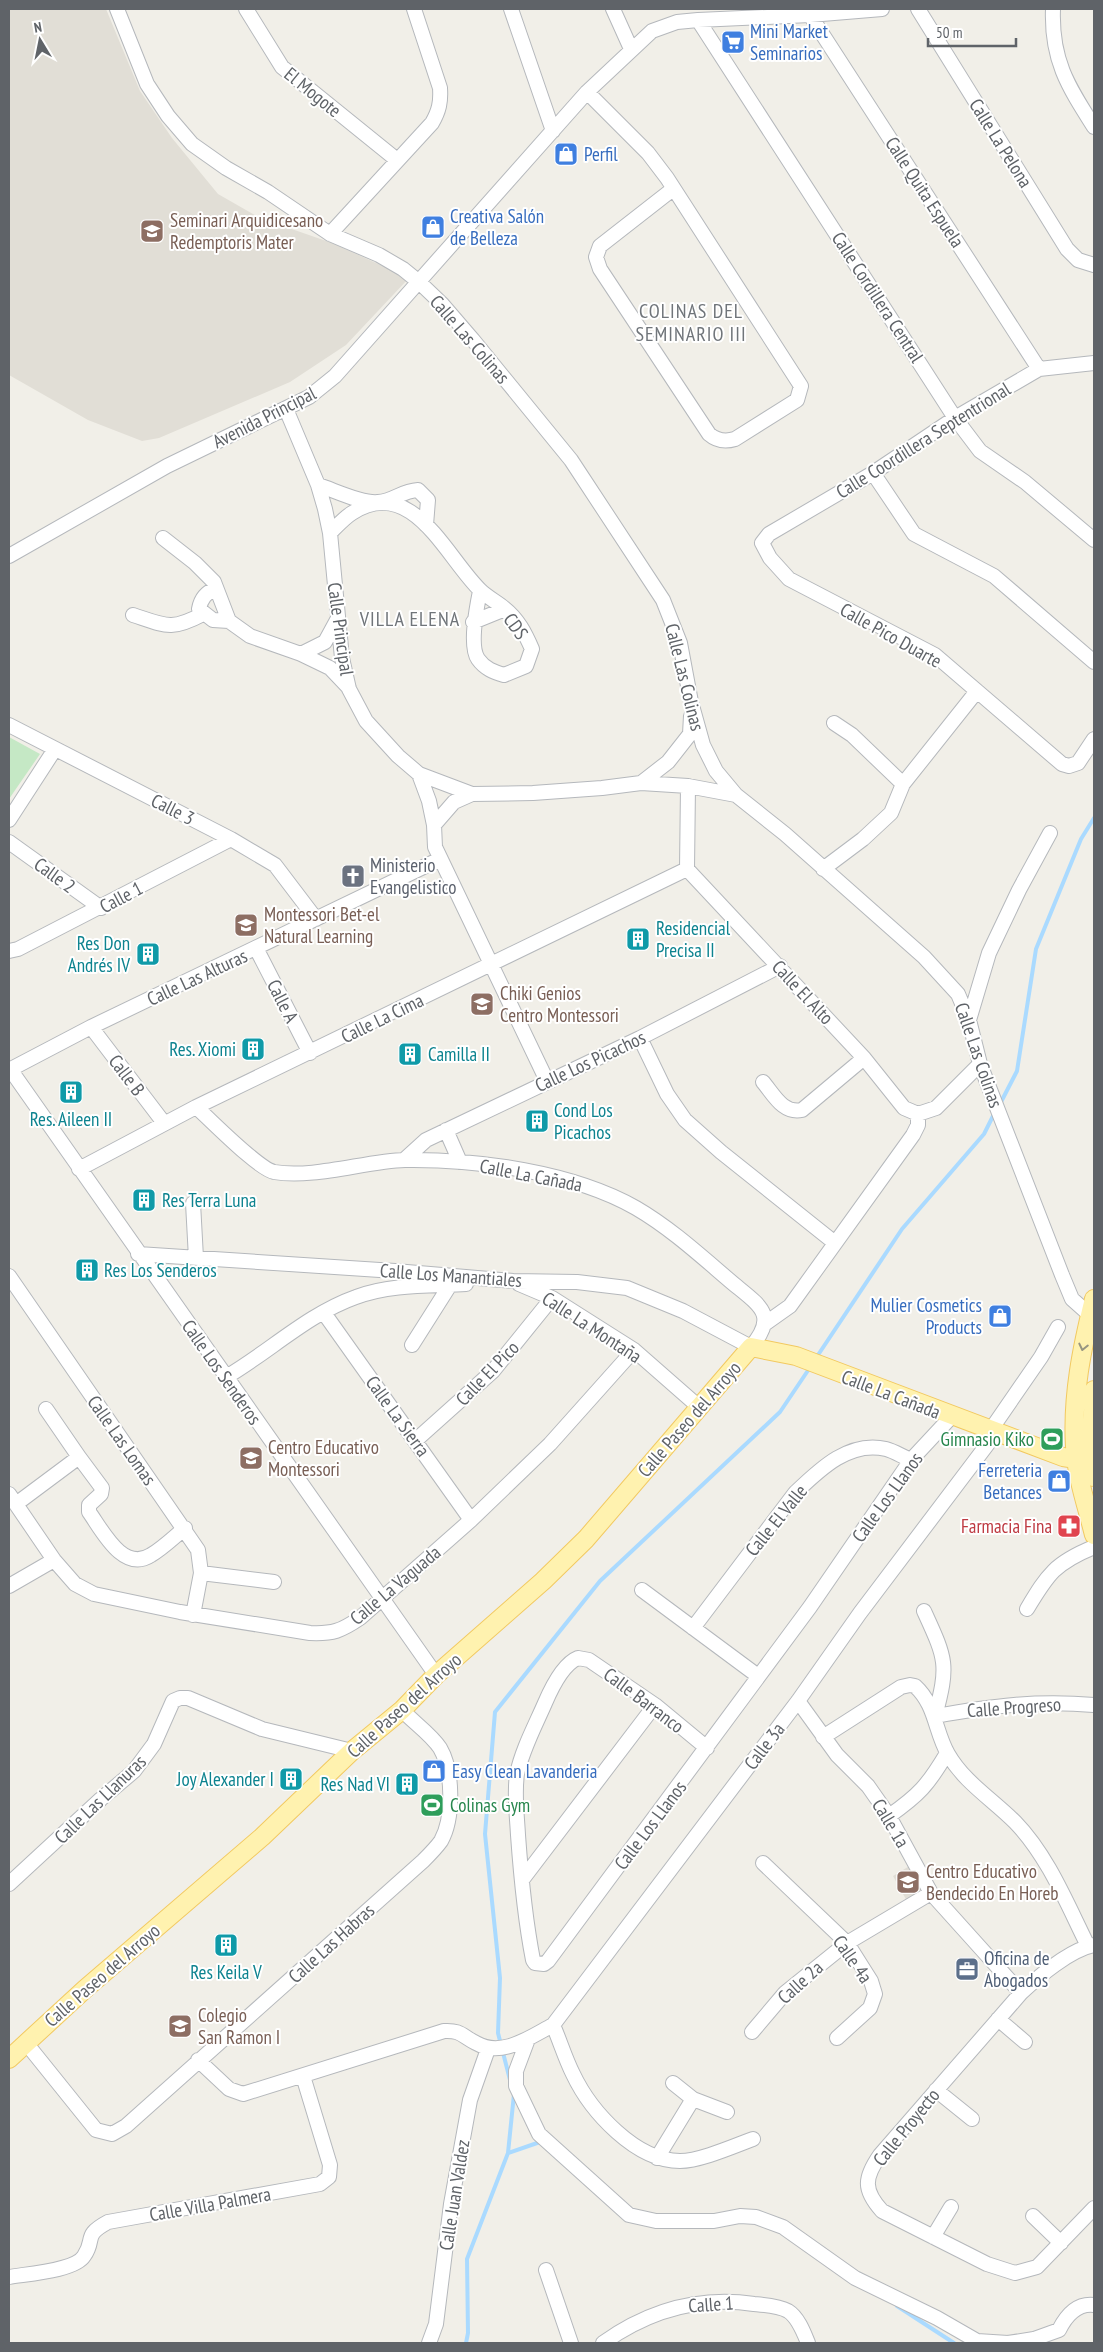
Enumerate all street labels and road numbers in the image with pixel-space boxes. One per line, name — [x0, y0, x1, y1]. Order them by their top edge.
street label: El Mogote — [280, 62, 346, 122]
street label: Calle La Pelona — [964, 94, 1038, 192]
street label: Calle Quita Espuela — [880, 132, 970, 252]
street label: Calle Cordillera Central — [827, 227, 930, 367]
street label: Calle Las Colinas — [425, 290, 515, 388]
street label: Calle Coordillera Septentrional — [831, 376, 1015, 503]
street label: Avenida Principal — [208, 380, 320, 453]
street label: Calle Principal — [323, 581, 359, 678]
street label: Calle Pico Duarte — [836, 597, 946, 673]
street label: CDS — [498, 608, 534, 644]
street label: Calle Las Colinas — [660, 621, 710, 733]
street label: Calle 3 — [147, 788, 199, 830]
street label: Calle 2 — [30, 852, 80, 898]
street label: Calle 1 — [95, 876, 147, 918]
street label: Calle Las Alturas — [143, 943, 251, 1011]
street label: Calle El Alto — [767, 955, 839, 1029]
street label: Calle A — [262, 975, 304, 1027]
street label: Calle La Cima — [337, 988, 427, 1048]
street label: Calle Las Colinas — [950, 999, 1008, 1111]
street label: Calle Los Picachos — [531, 1025, 649, 1097]
street label: Calle B — [104, 1050, 150, 1101]
street label: Calle La Cañada — [478, 1153, 584, 1197]
street label: Calle Los Manantiales — [379, 1258, 523, 1292]
street label: Calle La Montaña — [538, 1286, 646, 1368]
street label: Calle Los Senderos — [177, 1315, 267, 1429]
street label: Calle El Pico — [450, 1336, 524, 1410]
street label: Calle Paseo del Arroyo — [632, 1356, 746, 1482]
street label: Calle La Cañada — [838, 1364, 944, 1424]
street label: Calle La Sierra — [361, 1371, 435, 1461]
street label: Calle Las Lomas — [82, 1390, 162, 1490]
street label: Calle Los Llanos — [846, 1447, 928, 1547]
street label: Calle El Valle — [740, 1479, 812, 1561]
street label: Calle La Vaguada — [345, 1540, 445, 1630]
street label: Calle Paseo del Arroyo — [342, 1647, 466, 1763]
street label: Calle Barranco — [599, 1662, 689, 1738]
street label: Calle Progreso — [966, 1692, 1062, 1722]
street label: Calle 3a — [738, 1718, 790, 1774]
street label: Calle Las Llanuras — [49, 1749, 151, 1849]
street label: Calle Los Llanos — [609, 1776, 691, 1874]
street label: Calle 1a — [867, 1794, 915, 1852]
street label: Calle Las Habras — [283, 1898, 379, 1988]
street label: Calle Paseo del Arroyo — [39, 1918, 165, 2032]
street label: Calle 4a — [828, 1930, 878, 1988]
street label: Calle 2a — [772, 1955, 828, 2009]
street label: Calle Proyecto — [867, 2083, 945, 2171]
street label: Calle Juan Valdez — [433, 2138, 475, 2252]
street label: Calle Villa Palmera — [147, 2182, 273, 2226]
street label: Calle 1 — [688, 2290, 734, 2318]

